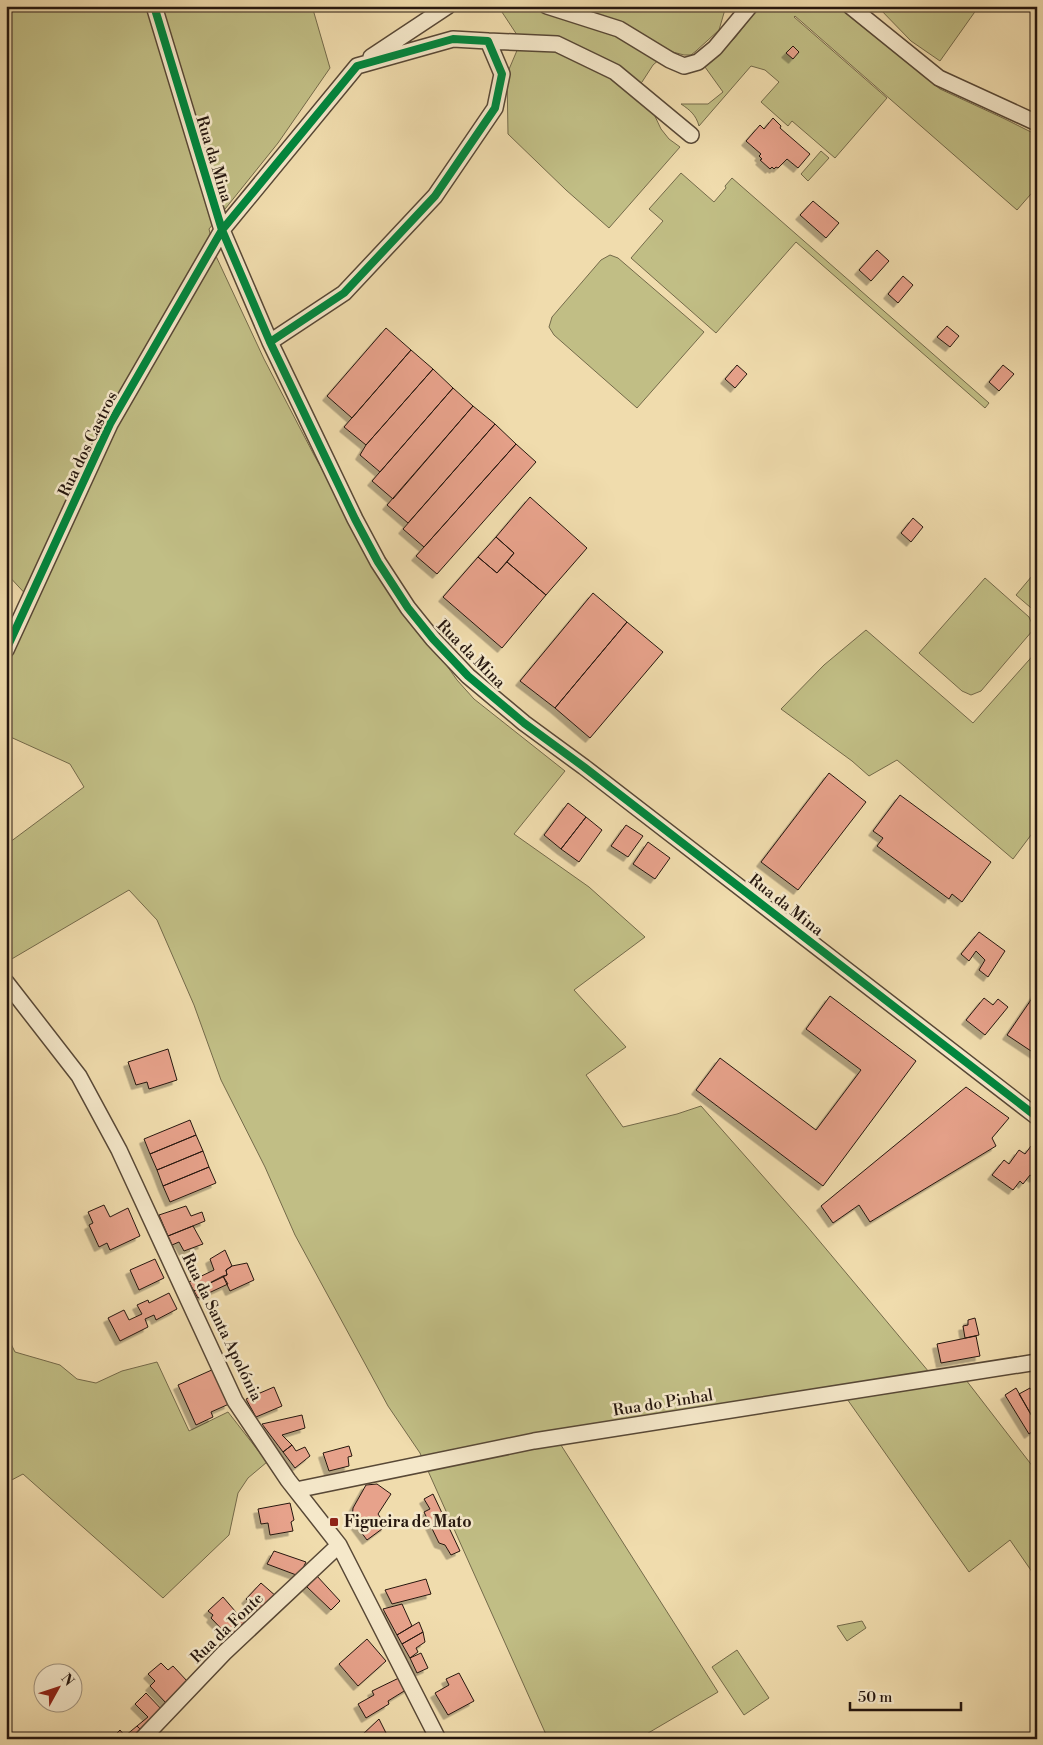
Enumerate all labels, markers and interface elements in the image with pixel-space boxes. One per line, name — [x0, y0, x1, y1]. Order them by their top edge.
street label: Rua da Mina — [191, 113, 237, 205]
street label: Rua dos Castros — [54, 388, 122, 500]
street label: Rua da Mina — [432, 615, 510, 693]
street label: Rua da Mina — [745, 870, 828, 941]
street label: Rua da Santa Apolónia — [177, 1250, 267, 1405]
street label: Rua do Pinhal — [612, 1385, 715, 1421]
place label: Figueira de Mato — [344, 1512, 472, 1532]
marker: Figueira de Mato — [328, 1516, 340, 1528]
street label: Rua da Fonte — [186, 1588, 268, 1668]
north arrow — [32, 1662, 82, 1712]
text: N — [57, 1670, 78, 1690]
scale bar — [850, 1680, 962, 1712]
text: 50 m — [858, 1688, 892, 1707]

